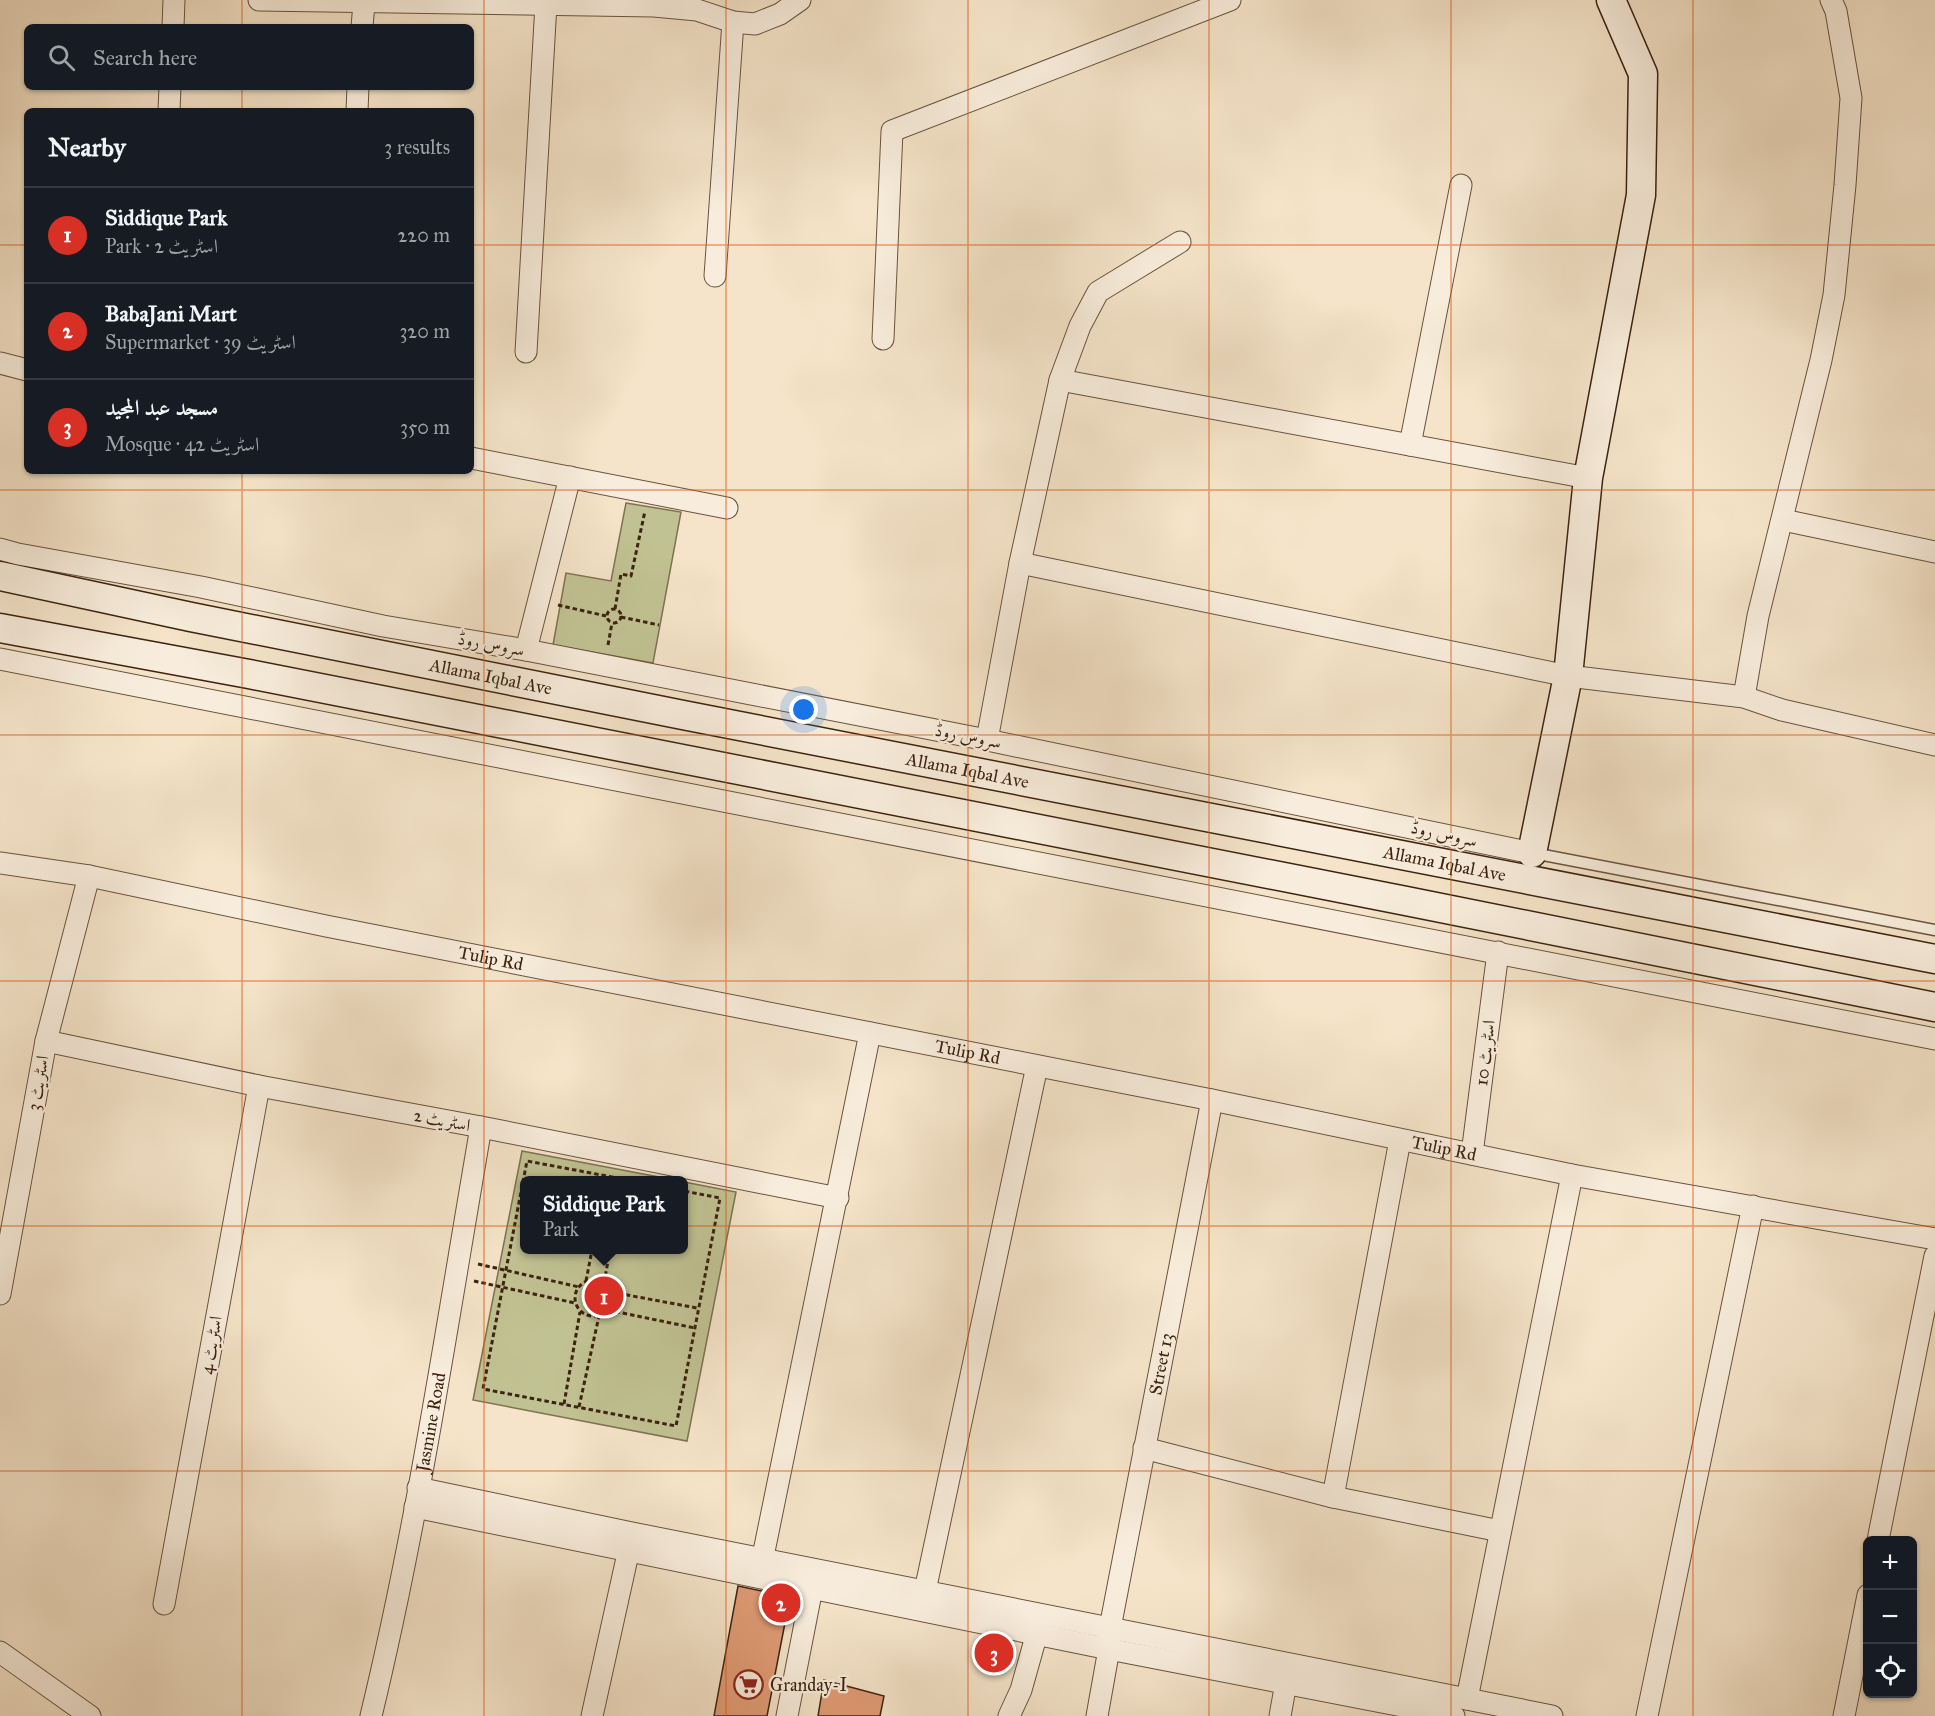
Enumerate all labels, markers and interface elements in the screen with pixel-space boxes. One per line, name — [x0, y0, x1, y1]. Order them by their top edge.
search box — [24, 24, 474, 90]
icon: search — [45, 41, 78, 74]
text: Search here — [93, 44, 197, 71]
text: Nearby — [48, 131, 126, 163]
text: 3 results — [384, 135, 450, 159]
text: Siddique Park — [105, 204, 228, 231]
text: 1 — [64, 223, 71, 247]
text: 220 m — [398, 223, 450, 247]
text: Park · اسٹریٹ 2 — [105, 234, 218, 258]
text: BabaJani Mart — [105, 300, 237, 327]
text: 2 — [63, 319, 72, 343]
text: 320 m — [399, 319, 450, 343]
text: Supermarket · اسٹریٹ 39 — [105, 330, 296, 354]
text: مسجد عبد المجید — [105, 394, 218, 421]
text: 3 — [64, 415, 72, 439]
text: 350 m — [400, 415, 450, 439]
text: Mosque · اسٹریٹ 42 — [105, 432, 259, 456]
street label: سروس روڈ — [456, 627, 526, 662]
street label: Allama Iqbal Ave — [427, 654, 554, 700]
your location — [789, 695, 818, 724]
street label: سروس روڈ — [933, 719, 1003, 754]
street label: Allama Iqbal Ave — [903, 748, 1031, 793]
street label: سروس روڈ — [1408, 816, 1479, 853]
street label: Allama Iqbal Ave — [1380, 841, 1508, 886]
street label: Tulip Rd — [456, 941, 525, 975]
street label: اسٹریٹ 10 — [1470, 1019, 1501, 1087]
street label: Tulip Rd — [933, 1035, 1002, 1069]
street label: اسٹریٹ 3 — [22, 1054, 55, 1113]
street label: اسٹریٹ 2 — [411, 1104, 472, 1137]
street label: Tulip Rd — [1409, 1131, 1478, 1166]
popup — [520, 1176, 688, 1254]
text: Siddique Park — [543, 1190, 665, 1217]
text: Park — [543, 1217, 579, 1241]
pin: 1 — [584, 1274, 624, 1318]
street label: اسٹریٹ 4 — [195, 1314, 228, 1376]
street label: Street 13 — [1144, 1331, 1178, 1397]
street label: Jasmine Road — [411, 1371, 450, 1476]
map controls — [1863, 1536, 1917, 1698]
button: + — [1863, 1536, 1917, 1590]
pin: 2 — [762, 1580, 800, 1626]
button: − — [1863, 1590, 1917, 1644]
pin: 3 — [974, 1630, 1014, 1676]
button: locate — [1863, 1644, 1917, 1698]
supermarket icon: Granday-I — [733, 1669, 765, 1701]
place label: Granday-I — [770, 1674, 847, 1696]

